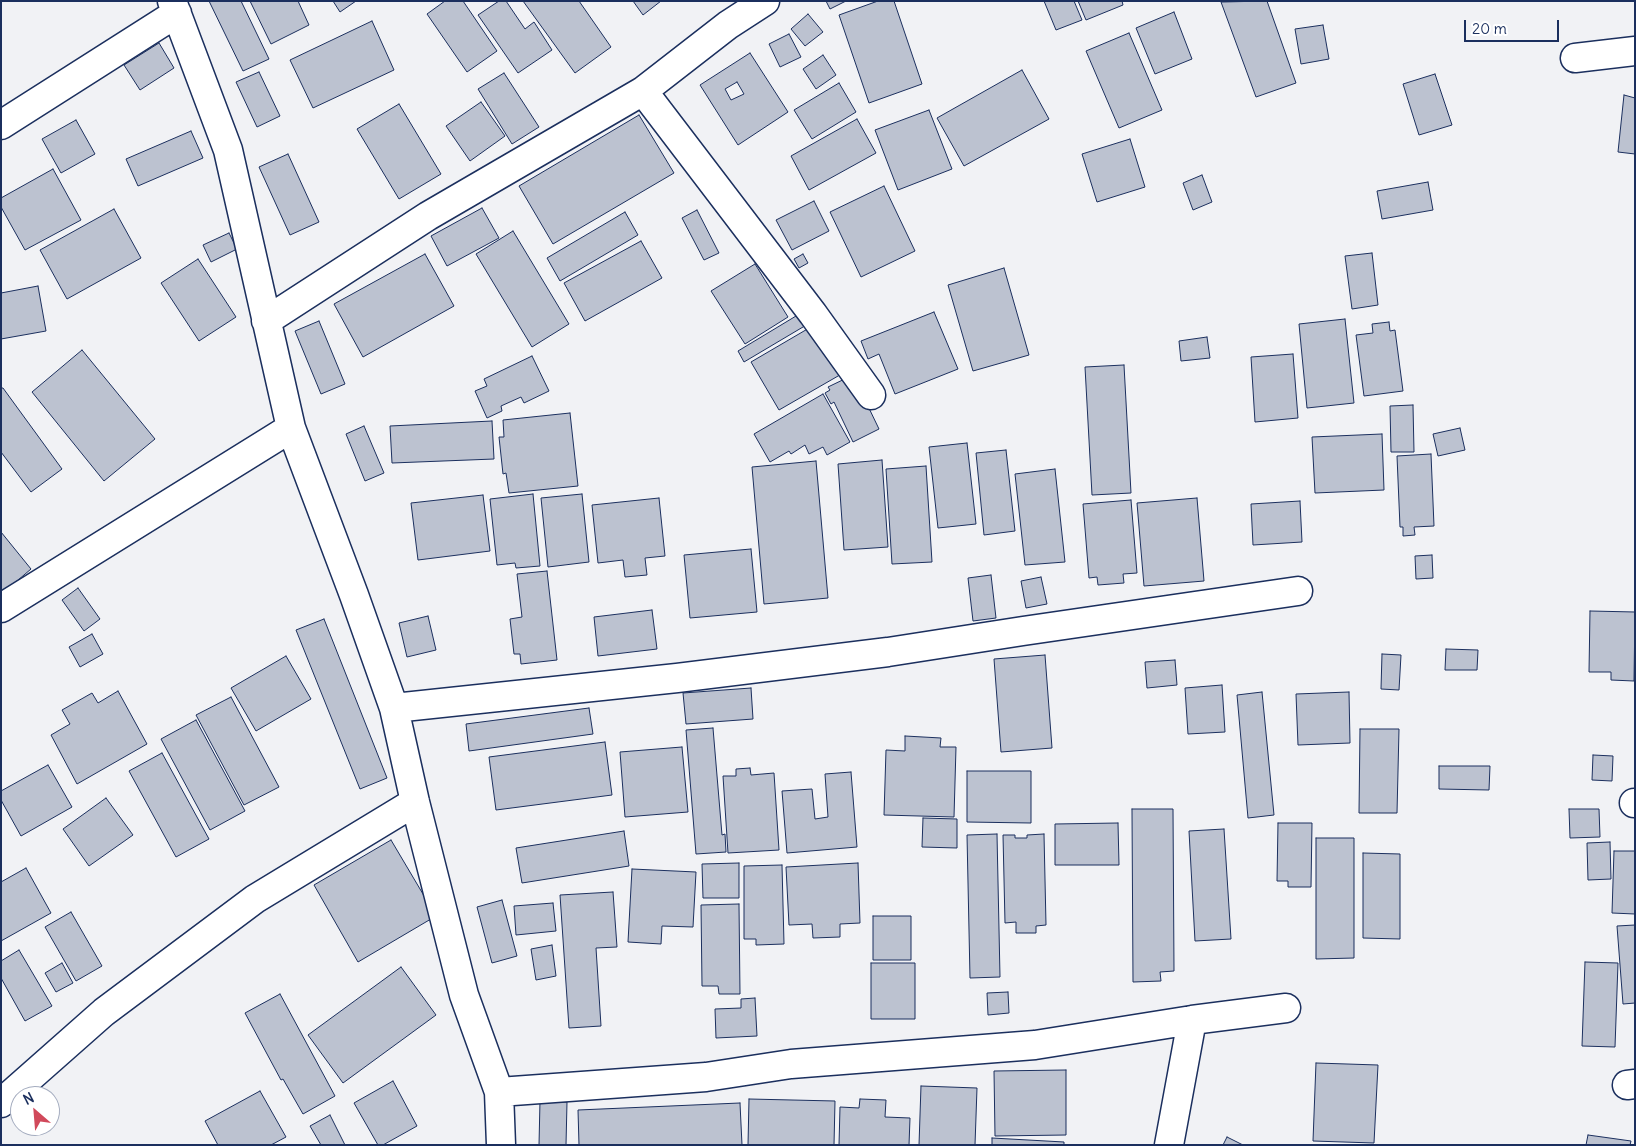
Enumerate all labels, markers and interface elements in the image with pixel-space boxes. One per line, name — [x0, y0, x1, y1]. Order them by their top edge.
scale bar — [1466, 10, 1561, 42]
text: 20 m — [1472, 19, 1507, 38]
north arrow — [10, 1086, 60, 1136]
text: N — [20, 1088, 37, 1109]

